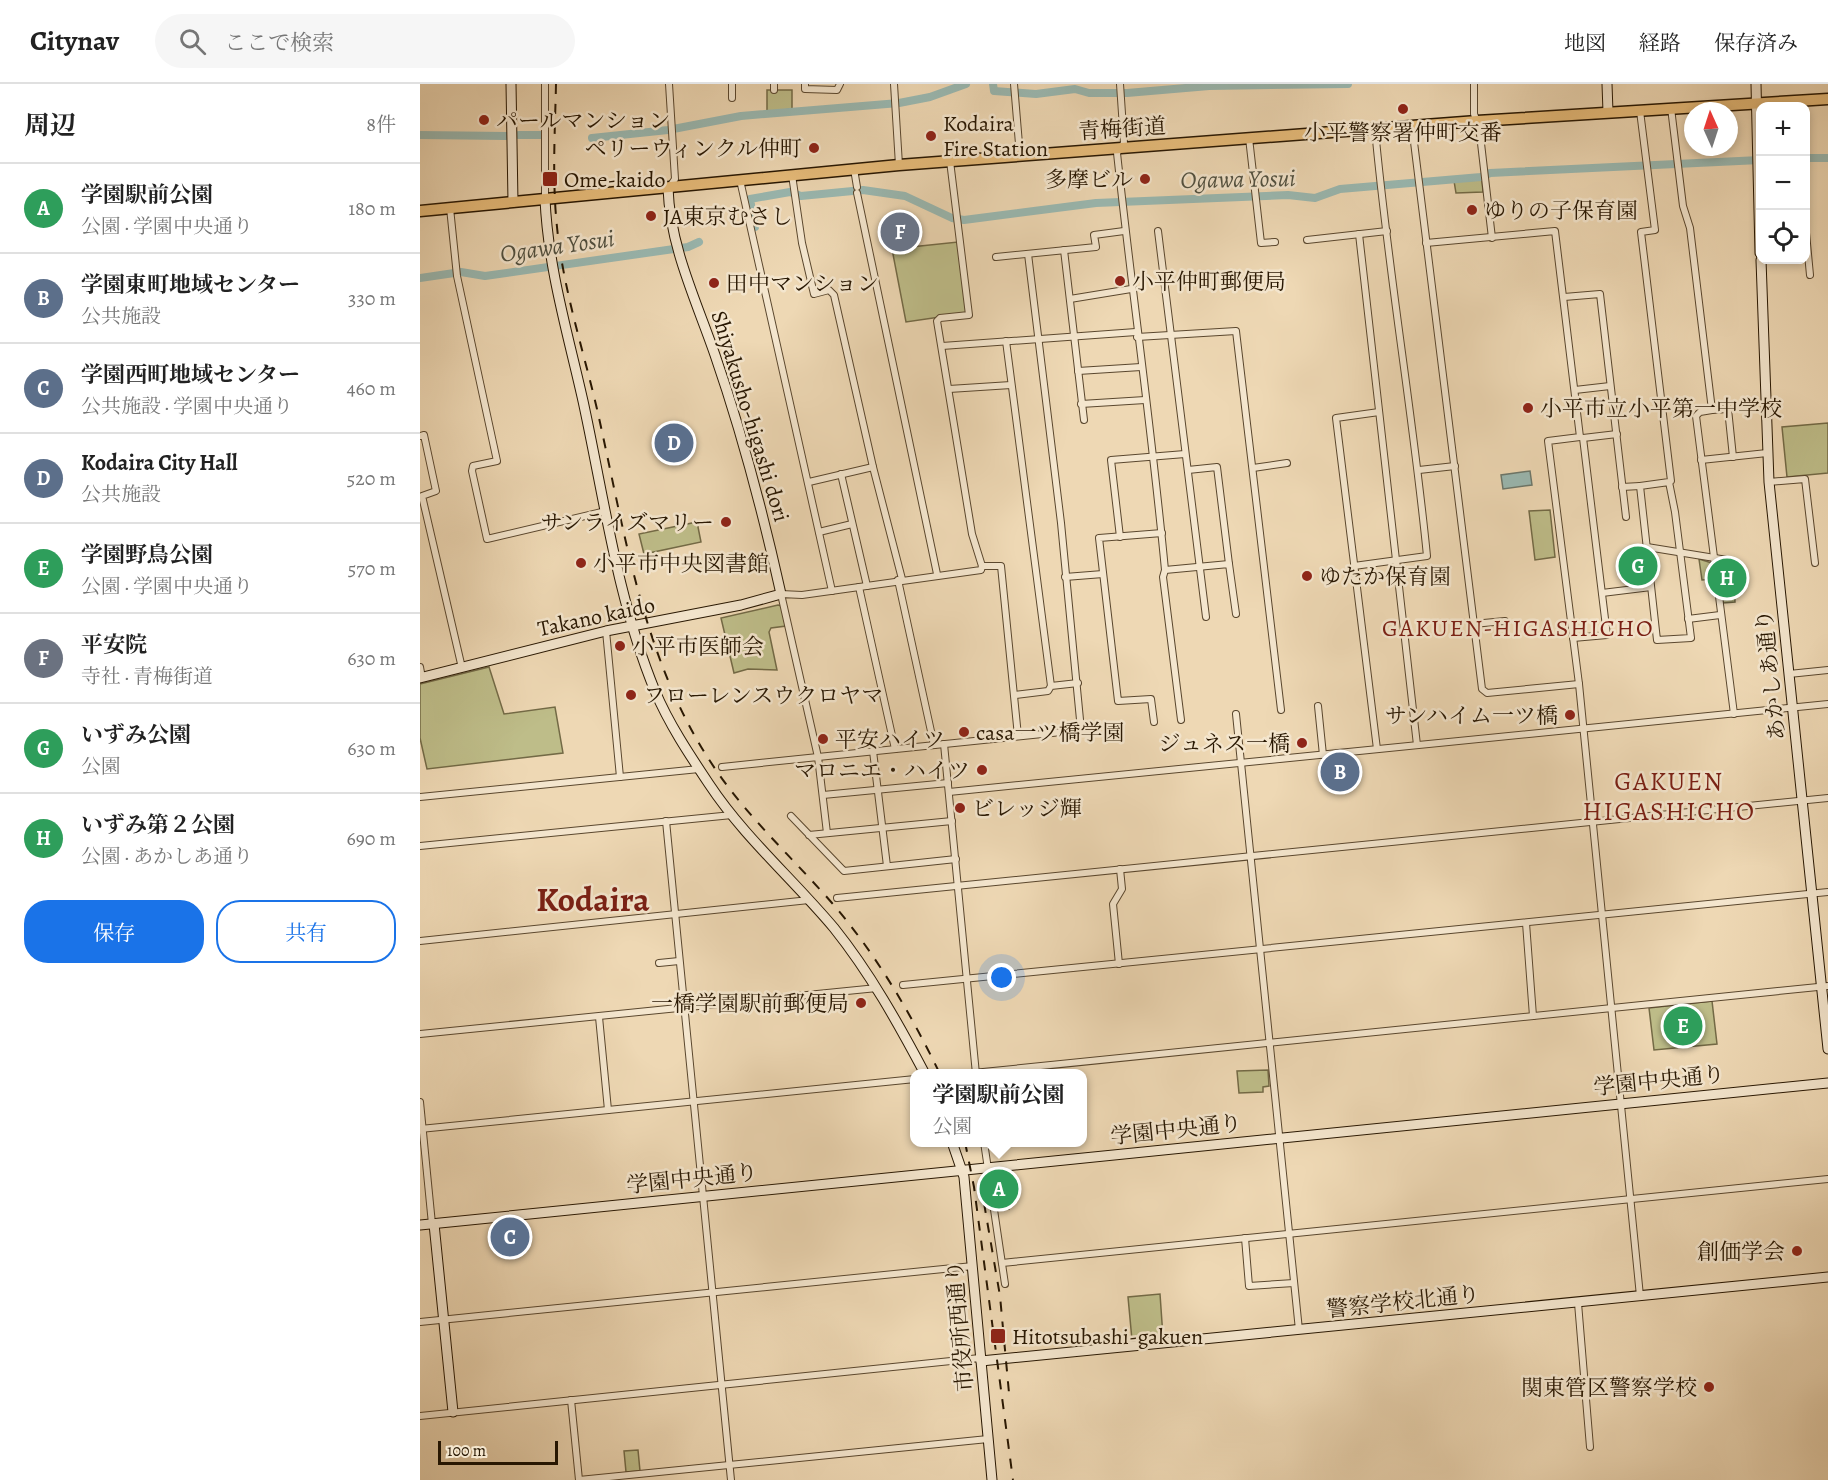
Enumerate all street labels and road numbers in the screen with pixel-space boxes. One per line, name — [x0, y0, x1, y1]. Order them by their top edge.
street label: 青梅街道 — [1077, 111, 1167, 147]
street label: Shiyakusho-higashi dori — [704, 307, 796, 526]
street label: Takano kaido — [535, 590, 658, 644]
street label: あかしあ通り — [1749, 608, 1793, 742]
street label: 学園中央通り — [1592, 1059, 1726, 1103]
street label: 学園中央通り — [1109, 1108, 1243, 1152]
street label: 学園中央通り — [625, 1157, 759, 1201]
street label: 市役所西通り — [939, 1259, 981, 1393]
street label: 警察学校北通り — [1325, 1279, 1481, 1325]

